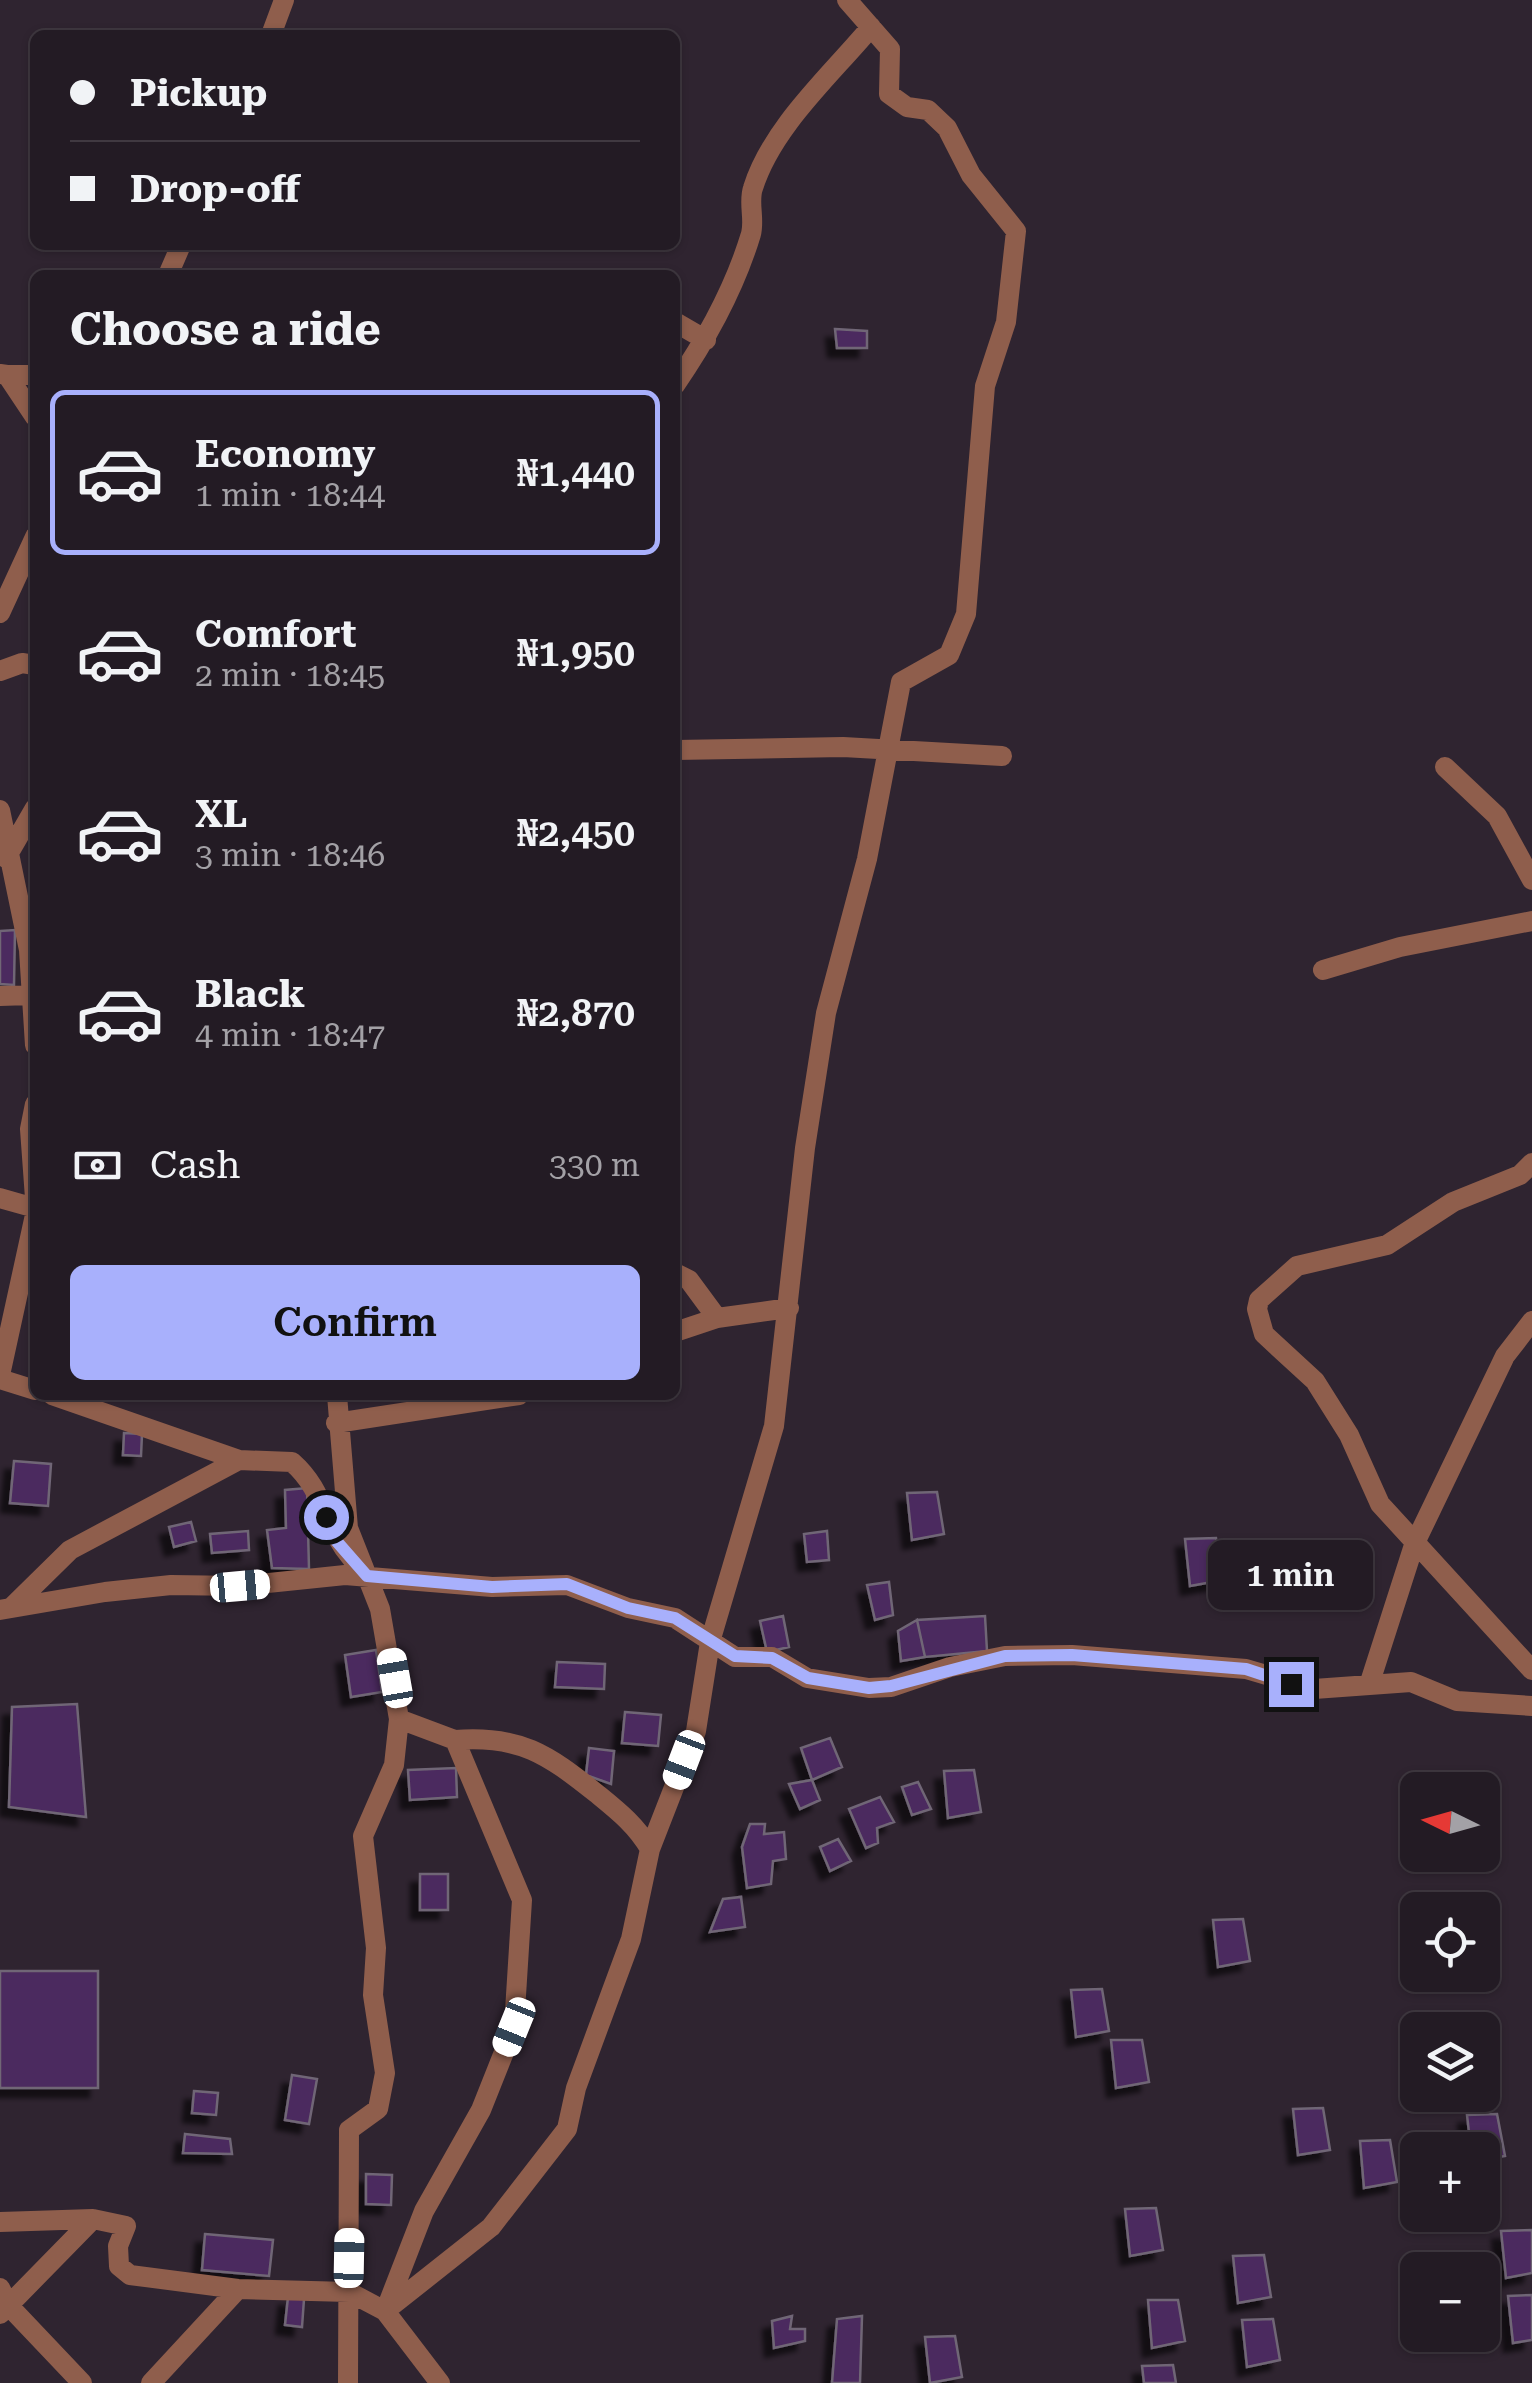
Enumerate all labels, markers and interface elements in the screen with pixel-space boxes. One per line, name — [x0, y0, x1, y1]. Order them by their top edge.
text: Pickup — [130, 71, 267, 115]
text: Drop-off — [130, 167, 300, 211]
text: Choose a ride — [70, 303, 381, 356]
icon: car — [75, 428, 165, 518]
text: Economy — [195, 432, 375, 476]
text: ₦1,440 — [517, 451, 635, 495]
text: 1 min · 18:44 — [195, 476, 385, 514]
icon: car — [75, 608, 165, 698]
text: Comfort — [195, 612, 356, 656]
text: ₦1,950 — [517, 631, 635, 675]
text: 2 min · 18:45 — [195, 656, 385, 694]
icon: car — [75, 788, 165, 878]
text: XL — [195, 792, 247, 836]
text: ₦2,450 — [517, 811, 635, 855]
text: 3 min · 18:46 — [195, 836, 385, 874]
icon: car — [75, 968, 165, 1058]
text: Black — [195, 972, 305, 1016]
text: ₦2,870 — [517, 991, 635, 1035]
text: 4 min · 18:47 — [195, 1016, 385, 1054]
icon: cash — [70, 1138, 125, 1193]
text: Cash — [150, 1143, 240, 1187]
text: 330 m — [549, 1146, 640, 1184]
button: Confirm — [70, 1265, 640, 1380]
route start — [304, 1495, 349, 1540]
callout: 1 min — [1208, 1539, 1374, 1609]
text: 1 min — [1246, 1556, 1335, 1594]
car — [209, 1568, 271, 1604]
car — [375, 1646, 415, 1710]
route end — [1269, 1662, 1314, 1707]
car — [659, 1727, 709, 1793]
north arrow — [1400, 1772, 1500, 1872]
map controls — [1400, 1772, 1500, 2352]
button: locate — [1400, 1892, 1500, 1992]
car — [489, 1994, 539, 2060]
button: layers — [1400, 2012, 1500, 2112]
button: + — [1400, 2132, 1500, 2232]
car — [333, 2228, 365, 2288]
button: − — [1400, 2252, 1500, 2352]

